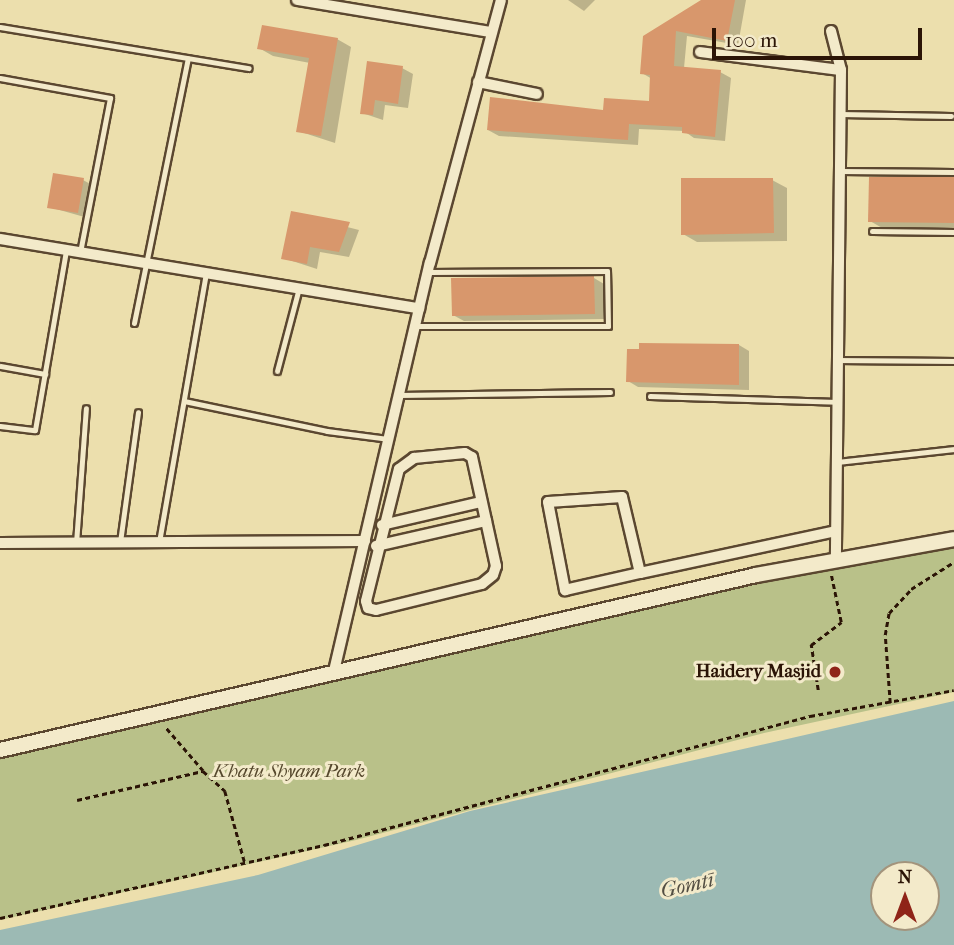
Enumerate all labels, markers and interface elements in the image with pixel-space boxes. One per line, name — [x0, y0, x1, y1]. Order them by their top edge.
scale bar — [716, 14, 926, 58]
text: 100 m — [725, 28, 778, 52]
place label: Haidery Masjid — [696, 661, 821, 683]
marker: Haidery Masjid — [827, 664, 843, 680]
park label: Khatu Shyam Park — [213, 761, 365, 783]
north arrow — [870, 861, 940, 931]
text: N — [898, 866, 912, 888]
water label: Gomtī — [658, 867, 716, 903]

